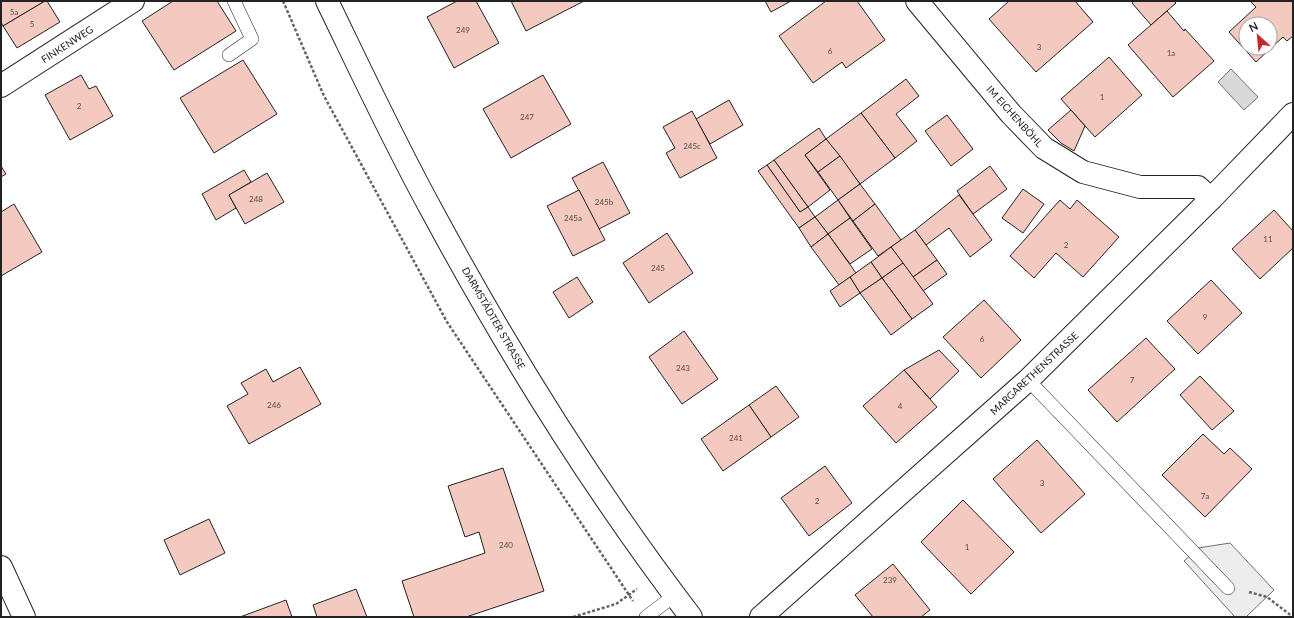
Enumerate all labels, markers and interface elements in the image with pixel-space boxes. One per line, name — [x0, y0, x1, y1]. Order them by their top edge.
house number: 5a — [10, 7, 18, 17]
north arrow — [1238, 16, 1278, 56]
house number: 5 — [30, 19, 35, 29]
text: N — [1247, 19, 1260, 34]
street label: FINKENWEG — [39, 23, 95, 65]
house number: 249 — [456, 25, 470, 35]
house number: 3 — [1037, 42, 1042, 52]
house number: 6 — [828, 46, 833, 56]
house number: 1a — [1167, 48, 1175, 58]
street label: IM EICHENBÖHL — [984, 83, 1046, 149]
house number: 1 — [1100, 92, 1105, 102]
house number: 2 — [77, 101, 82, 111]
house number: 247 — [520, 112, 534, 122]
house number: 245c — [683, 141, 701, 151]
house number: 248 — [249, 194, 263, 204]
house number: 245b — [595, 197, 614, 207]
house number: 245a — [564, 213, 582, 223]
house number: 11 — [1263, 234, 1273, 244]
house number: 2 — [1064, 240, 1069, 250]
house number: 245 — [651, 263, 665, 273]
street label: DARMSTÄDTER STRASSE — [460, 265, 528, 371]
house number: 9 — [1203, 312, 1208, 322]
street label: MARGARETHENSTRASSE — [987, 329, 1081, 417]
house number: 6 — [980, 334, 985, 344]
house number: 243 — [676, 363, 690, 373]
house number: 7 — [1130, 375, 1135, 385]
house number: 246 — [267, 400, 281, 410]
house number: 4 — [898, 401, 903, 411]
house number: 241 — [729, 433, 743, 443]
house number: 3 — [1040, 478, 1045, 488]
house number: 7a — [1201, 491, 1209, 501]
house number: 2 — [815, 496, 820, 506]
house number: 240 — [499, 540, 513, 550]
house number: 1 — [965, 542, 970, 552]
house number: 239 — [883, 575, 897, 585]

